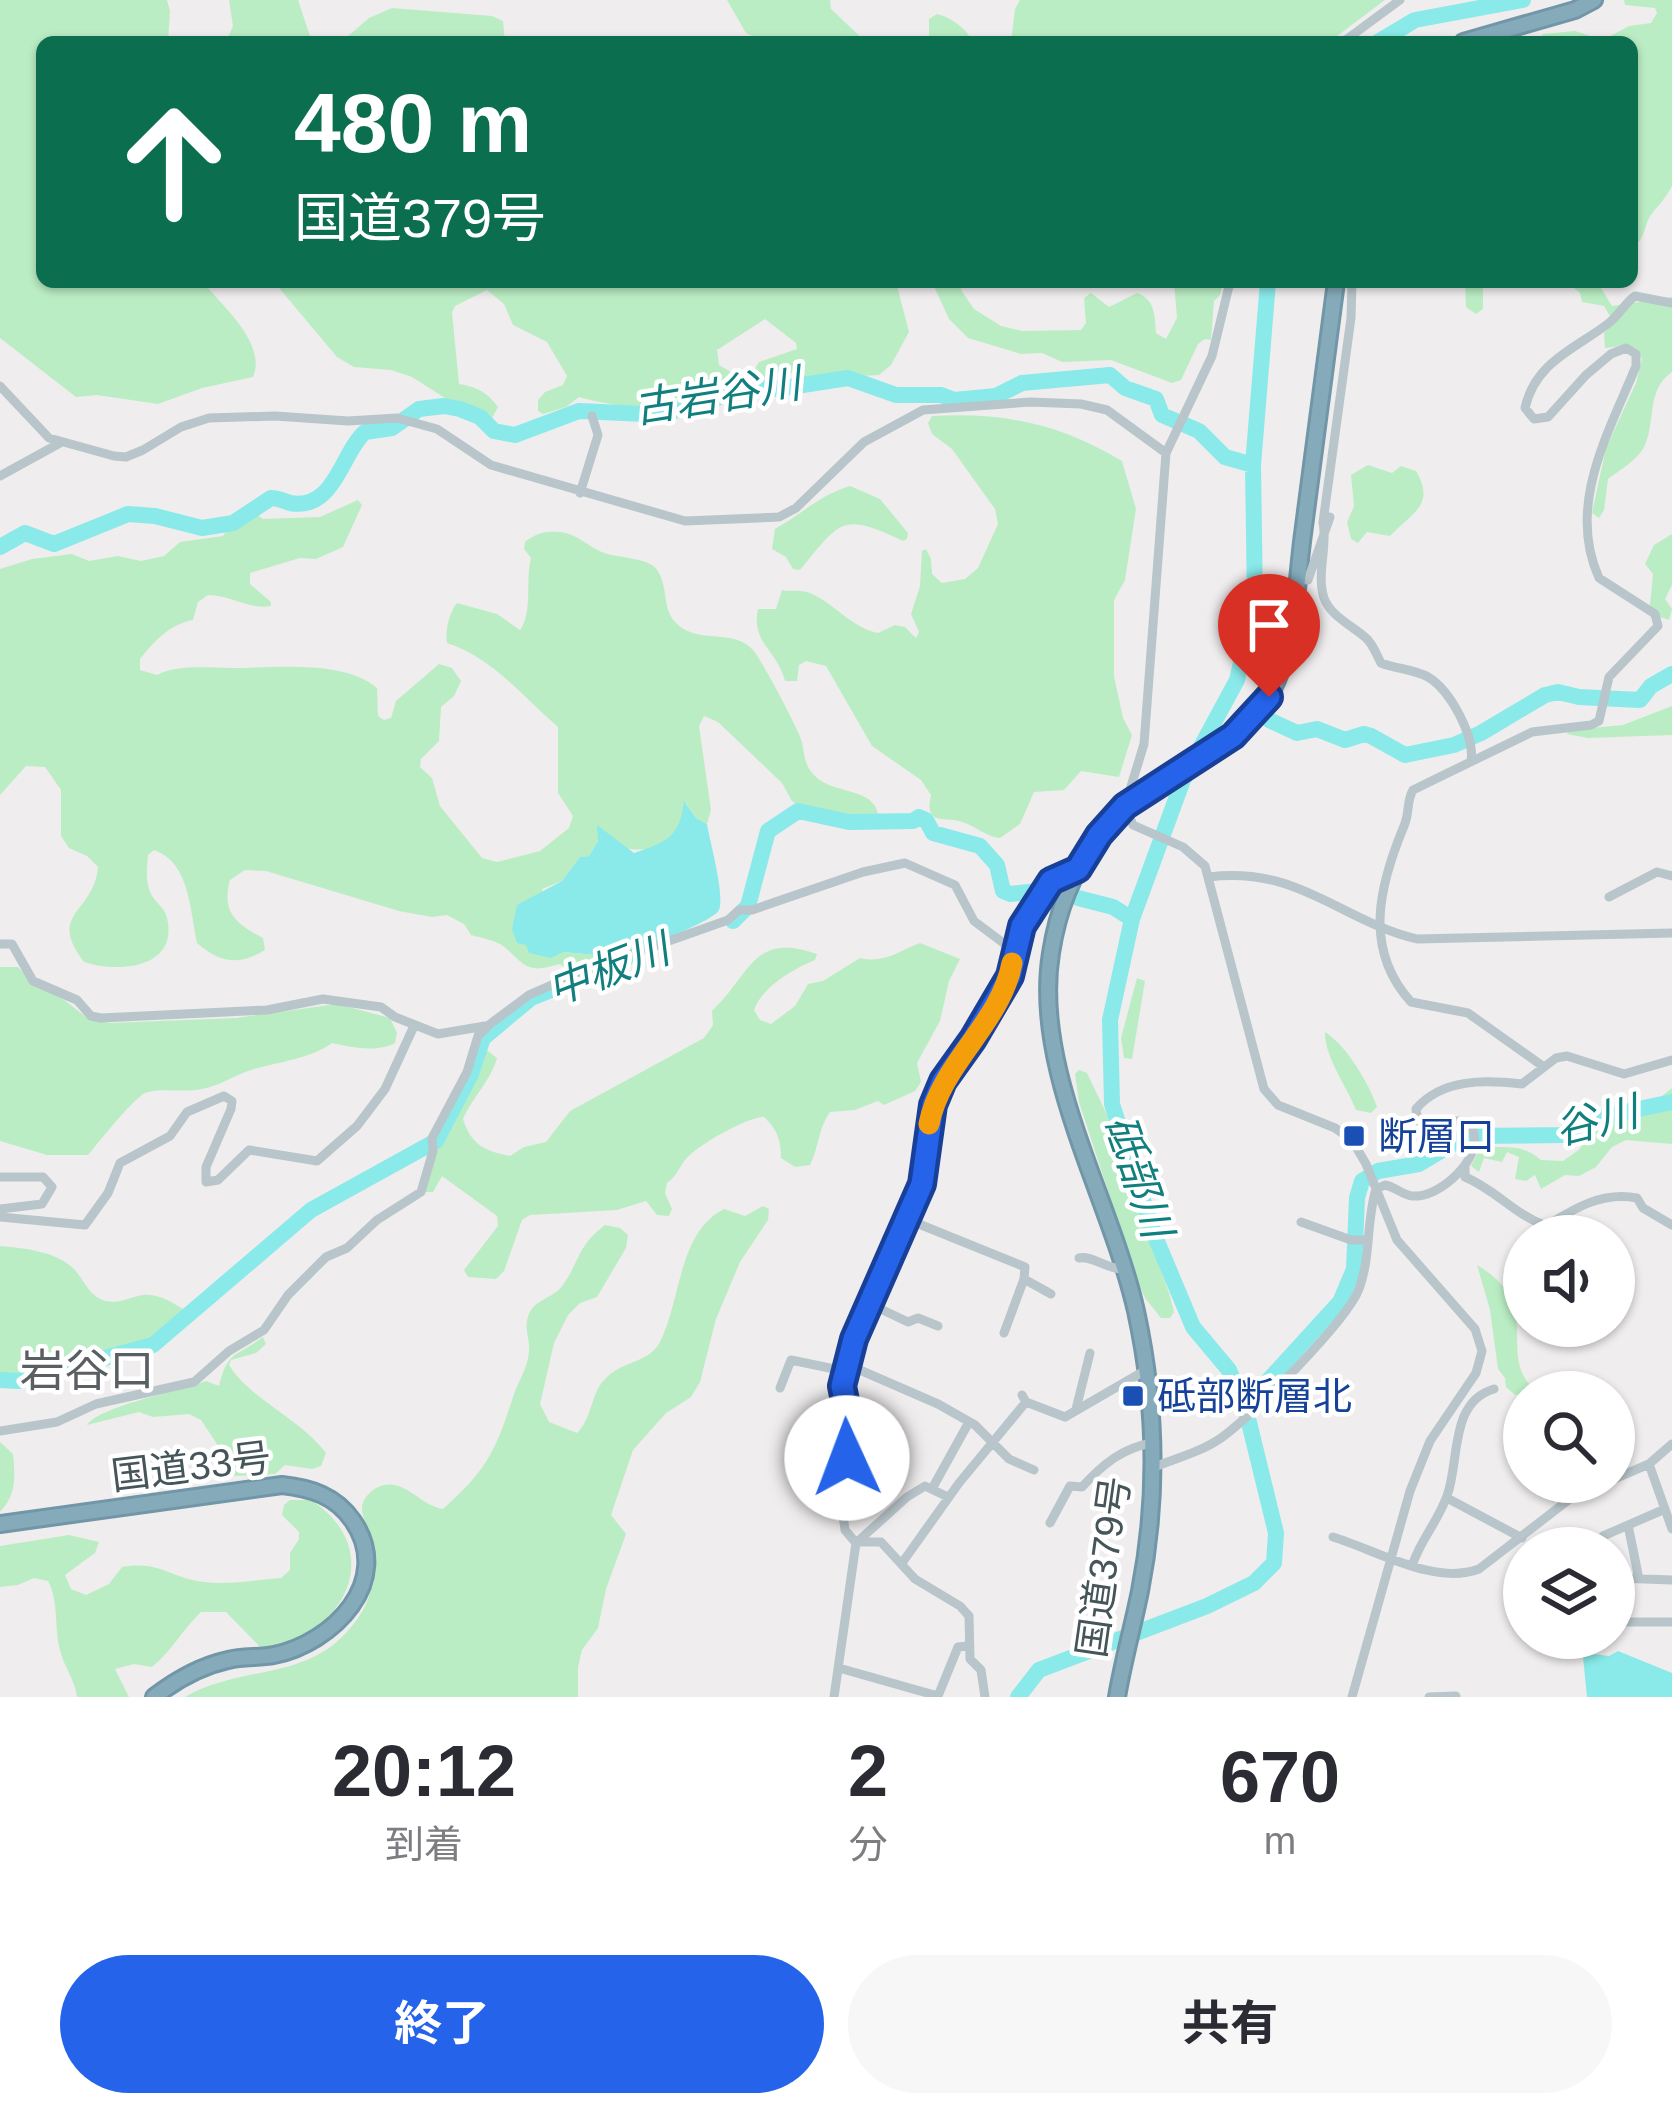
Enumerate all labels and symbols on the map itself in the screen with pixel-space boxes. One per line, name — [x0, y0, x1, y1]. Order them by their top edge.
water label: 古岩谷川 — [630, 359, 808, 432]
pin — [1218, 574, 1320, 697]
water label: 中板川 — [541, 924, 679, 1014]
water label: 谷川 — [1550, 1087, 1646, 1153]
water label: 砥部川 — [1096, 1109, 1183, 1247]
place label: 断層口 — [1378, 1115, 1495, 1158]
marker: 断層口 — [1341, 1123, 1367, 1149]
district label: 岩谷口 — [19, 1345, 155, 1396]
place label: 砥部断層北 — [1157, 1375, 1352, 1418]
marker: 砥部断層北 — [1120, 1383, 1146, 1409]
position arrow — [784, 1395, 910, 1521]
street label: 国道33号 — [109, 1435, 273, 1498]
street label: 国道379号 — [1070, 1474, 1137, 1660]

